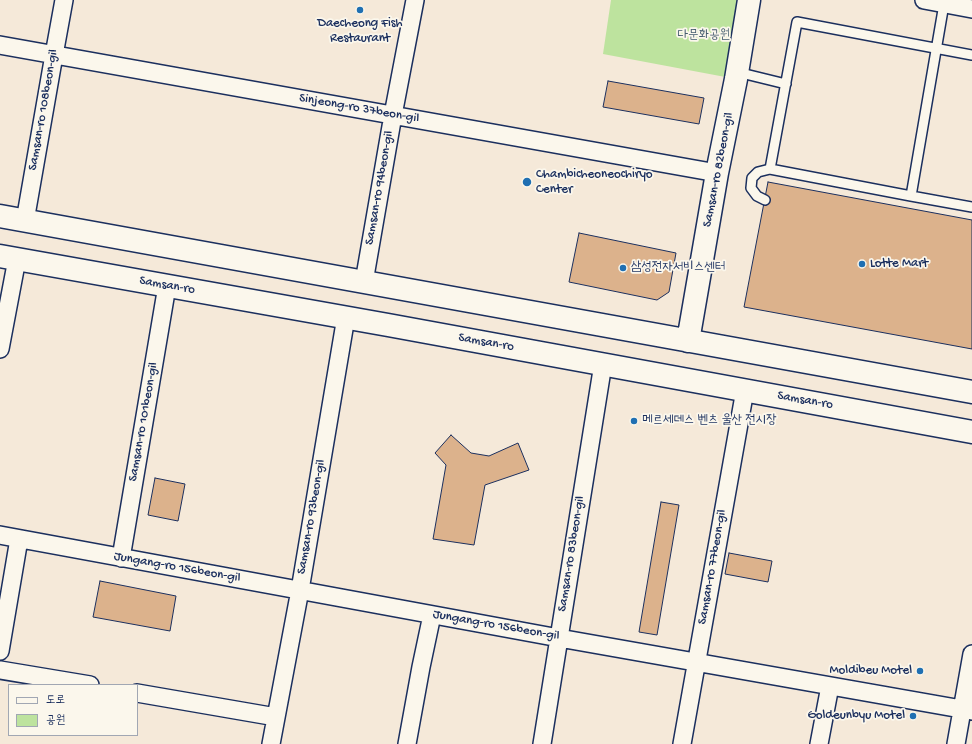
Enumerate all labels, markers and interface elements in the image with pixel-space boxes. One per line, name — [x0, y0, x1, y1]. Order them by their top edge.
marker: Daecheong Fish Restaurant — [355, 5, 365, 15]
place label: Daecheong Fish Restaurant — [317, 16, 403, 47]
park label: 다문화공원 — [678, 28, 730, 44]
street label: Samsan-ro 108beon-gil — [26, 48, 62, 172]
street label: Sinjeong-ro 37beon-gil — [298, 91, 420, 127]
street label: Samsan-ro 82beon-gil — [700, 111, 738, 229]
street label: Samsan-ro 94beon-gil — [362, 130, 398, 246]
place label: Chambicheoneochiryo Center — [536, 167, 653, 198]
marker: Chambicheoneochiryo Center — [521, 176, 533, 188]
place label: Lotte Mart — [870, 256, 928, 272]
marker: Lotte Mart — [857, 259, 867, 269]
place label: 삼성전자서비스센터 — [631, 260, 725, 276]
marker: 삼성전자서비스센터 — [618, 263, 628, 273]
street label: Samsan-ro — [138, 273, 196, 299]
street label: Samsan-ro — [457, 330, 515, 356]
street label: Samsan-ro 101beon-gil — [126, 361, 162, 483]
street label: Samsan-ro — [776, 388, 834, 414]
place label: 메르세데스 벤츠 울산 전시장 — [642, 413, 777, 429]
marker: 메르세데스 벤츠 울산 전시장 — [629, 416, 639, 426]
street label: Samsan-ro 93beon-gil — [294, 458, 330, 576]
street label: Samsan-ro 83beon-gil — [555, 495, 589, 613]
street label: Samsan-ro 77beon-gil — [695, 508, 731, 626]
street label: Jungang-ro 156beon-gil — [113, 549, 241, 587]
street label: Jungang-ro 156beon-gil — [432, 607, 560, 645]
place label: Moldibeu Motel — [830, 663, 912, 679]
marker: Moldibeu Motel — [915, 666, 925, 676]
legend — [8, 684, 138, 736]
text: 도로 — [46, 694, 65, 708]
place label: Goldeunbyu Motel — [808, 708, 905, 724]
marker: Goldeunbyu Motel — [908, 711, 918, 721]
text: 공원 — [46, 714, 65, 728]

